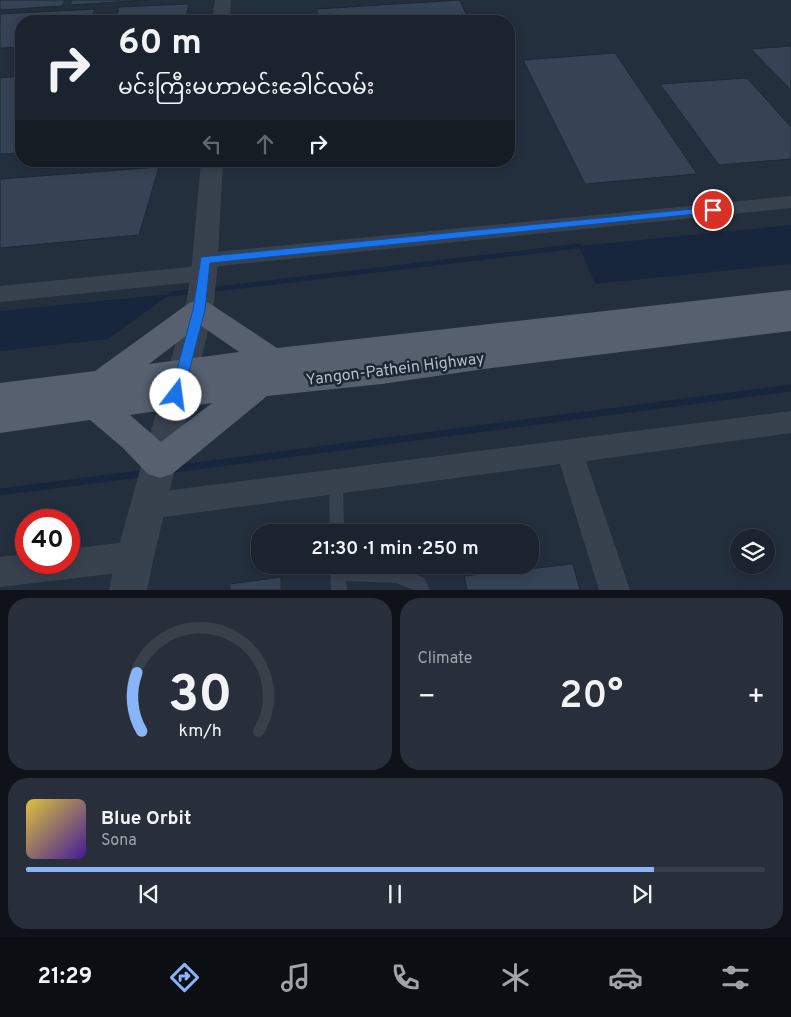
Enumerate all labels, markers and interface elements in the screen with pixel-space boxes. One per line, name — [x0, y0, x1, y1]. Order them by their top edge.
text: 60 m — [118, 22, 202, 66]
icon: right — [35, 35, 100, 100]
text: မင်းကြီးမဟာမင်းခေါင်လမ်း — [118, 75, 374, 102]
icon: left — [198, 130, 226, 158]
icon: ahead — [251, 130, 279, 158]
icon: right — [304, 130, 332, 158]
pin — [692, 189, 734, 231]
icon: arrive — [699, 196, 727, 224]
street label: Yangon-Pathein Highway — [305, 349, 486, 391]
position arrow — [149, 368, 201, 420]
speed limit sign: 40 — [15, 509, 80, 574]
map controls — [730, 529, 775, 574]
button: layers — [730, 529, 775, 574]
text: 21:30 · 1 min · 250 m — [311, 537, 479, 561]
text: Climate — [418, 649, 472, 669]
text: 30 — [167, 664, 232, 730]
text: 20° — [559, 673, 623, 722]
text: − — [418, 680, 436, 716]
text: + — [747, 680, 765, 716]
text: km/h — [178, 720, 221, 743]
text: Blue Orbit — [101, 807, 191, 831]
text: Sona — [101, 831, 137, 851]
icon: previous — [135, 880, 163, 908]
icon: pause — [381, 880, 409, 908]
icon: next — [628, 880, 656, 908]
icon: directions — [167, 960, 202, 995]
icon: music — [278, 960, 313, 995]
icon: phone — [388, 960, 423, 995]
icon: climate — [498, 960, 533, 995]
icon: car — [608, 960, 643, 995]
icon: filters — [718, 960, 753, 995]
text: 21:29 — [38, 964, 92, 991]

